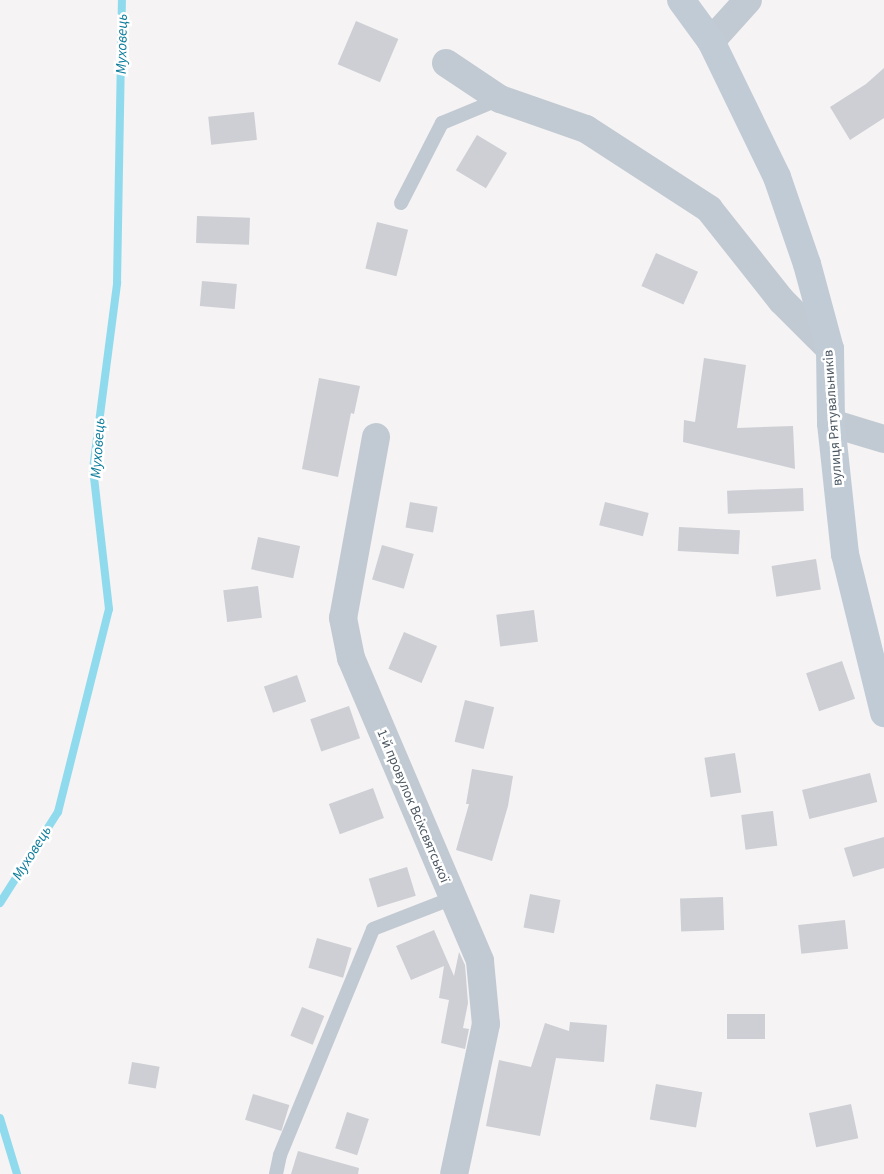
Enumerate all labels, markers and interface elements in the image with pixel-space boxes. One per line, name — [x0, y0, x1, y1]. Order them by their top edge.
water label: Муховець — [112, 14, 132, 74]
street label: вулиця Рятувальників — [820, 349, 846, 487]
water label: Муховець — [87, 417, 109, 479]
street label: 1-й провулок Всіхсвятської — [373, 727, 453, 885]
water label: Муховець — [8, 823, 56, 883]

